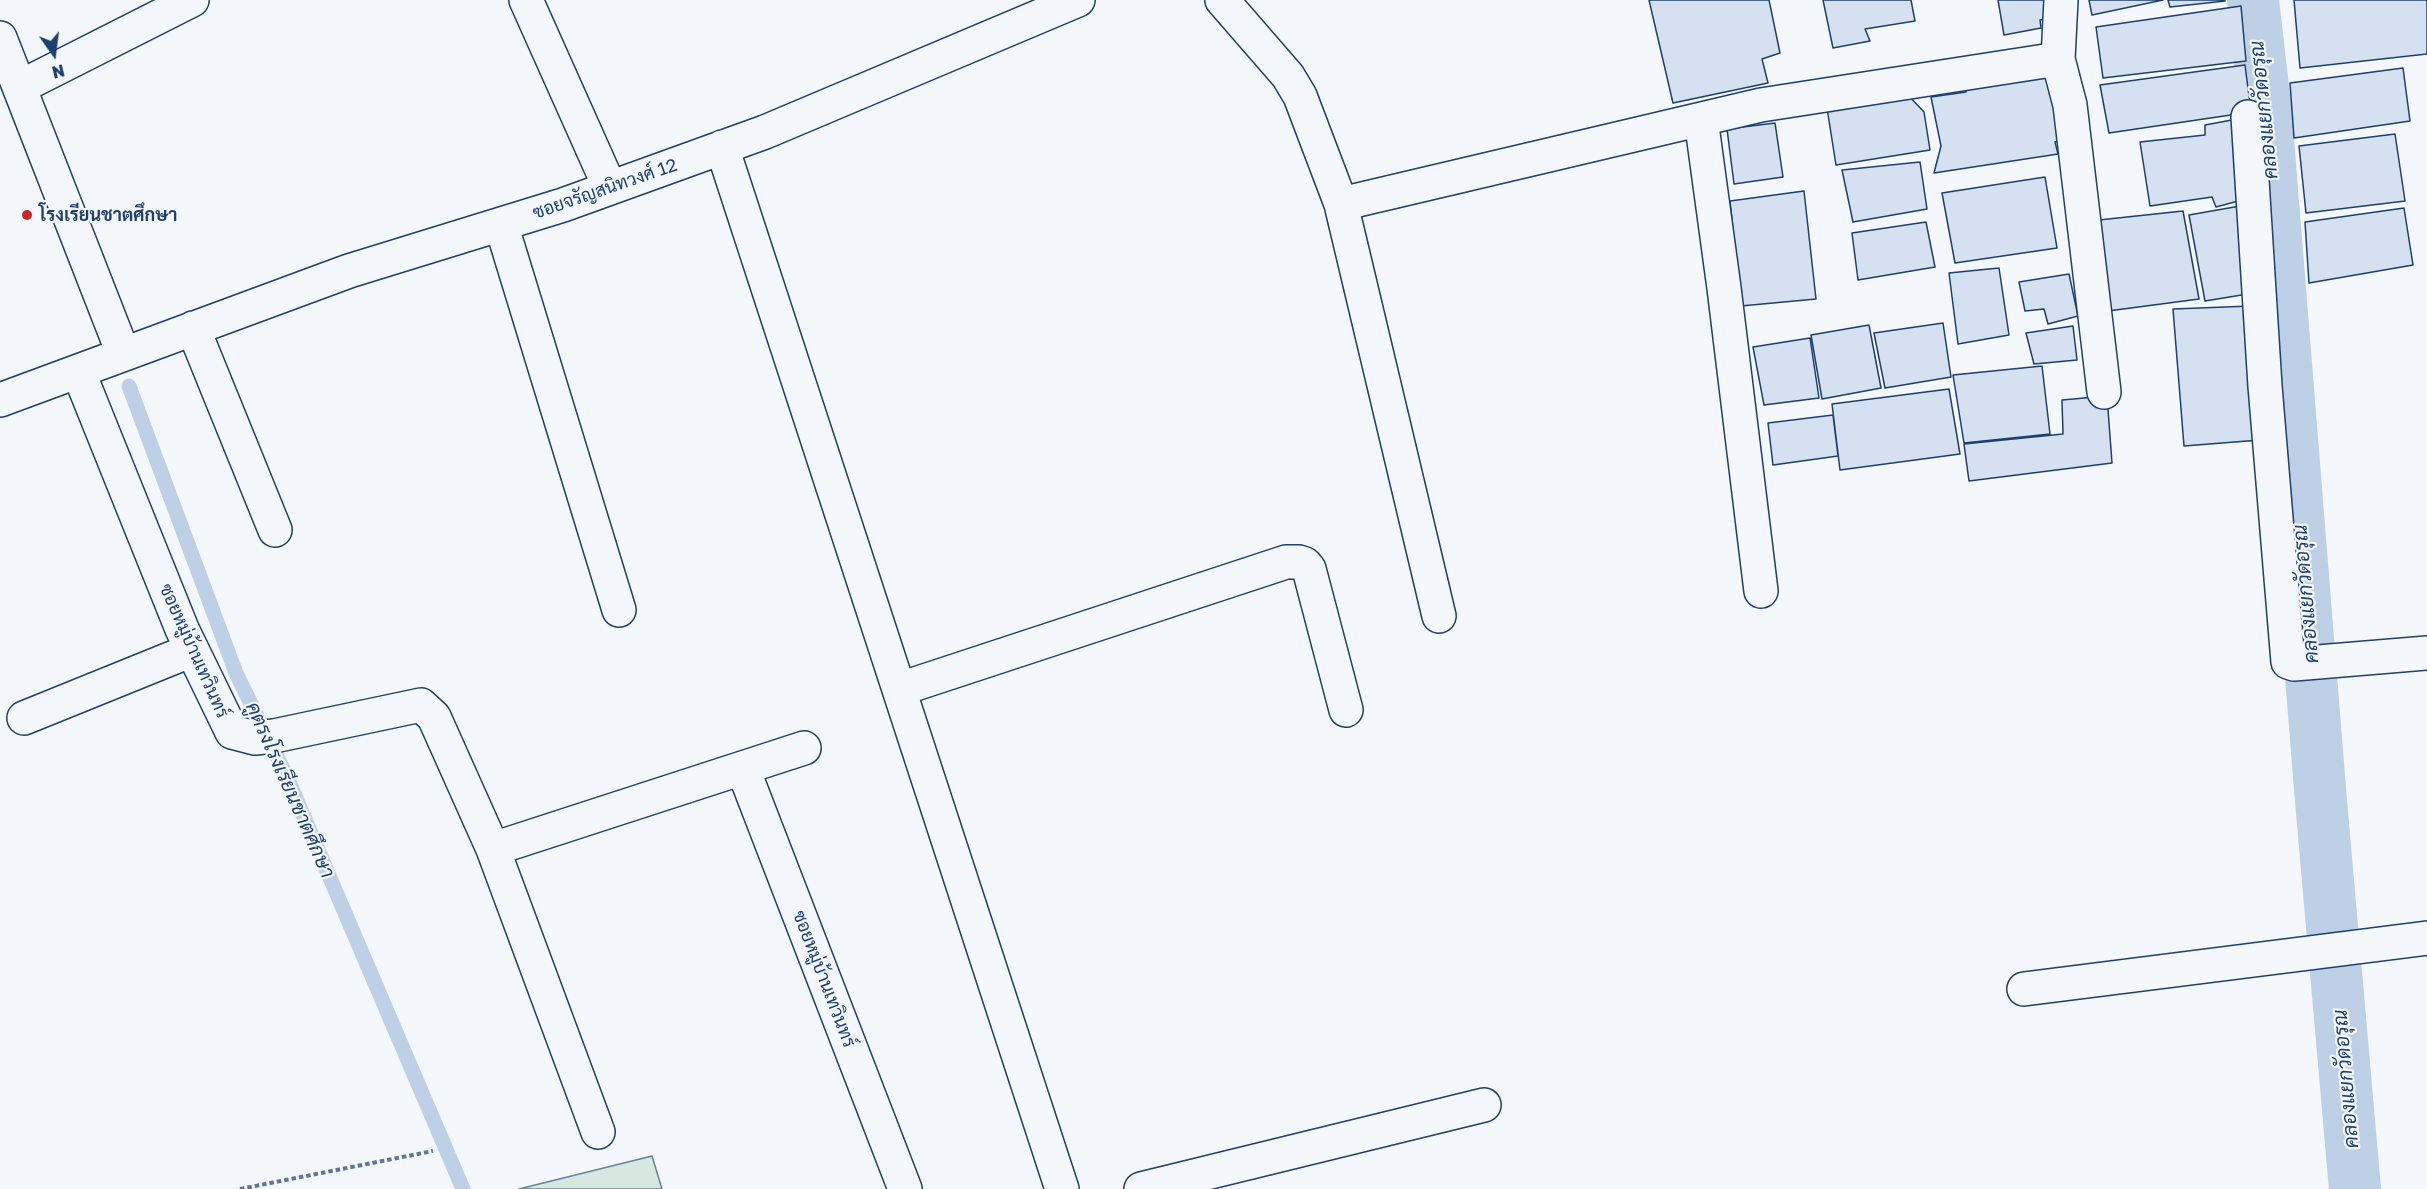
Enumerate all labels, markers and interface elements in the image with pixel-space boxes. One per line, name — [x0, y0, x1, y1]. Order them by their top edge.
north arrow — [24, 24, 84, 84]
water label: คลองแยกวัดอรุณ — [2245, 40, 2283, 180]
text: N — [50, 60, 67, 83]
street label: ซอยจรัญสนิทวงศ์ 12 — [530, 154, 680, 224]
place label: โรงเรียนชาตศึกษา — [39, 204, 177, 226]
marker: โรงเรียนชาตศึกษา — [20, 208, 34, 222]
water label: คลองแยกวัดอรุณ — [2288, 524, 2324, 664]
street label: ซอยหมู่บ้านเทวินทร์ — [155, 580, 233, 722]
water label: คูตรงโรงเรียนชาตศึกษา — [240, 698, 340, 882]
street label: ซอยหมู่บ้านเทวินทร์ — [788, 908, 860, 1050]
water label: คลองแยกวัดอรุณ — [2328, 1009, 2364, 1149]

